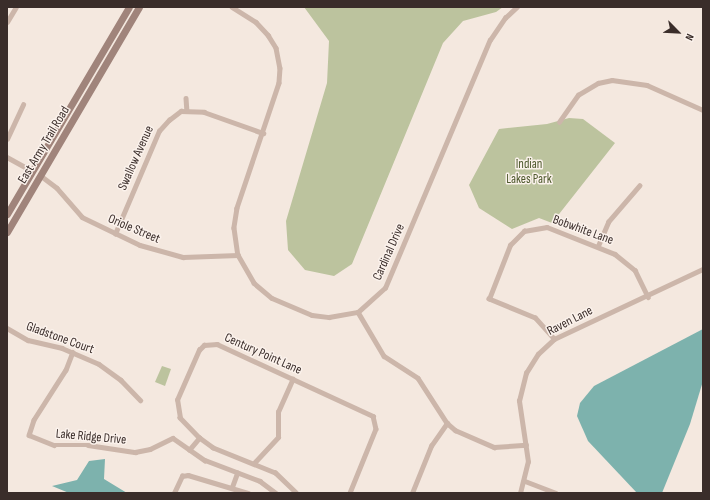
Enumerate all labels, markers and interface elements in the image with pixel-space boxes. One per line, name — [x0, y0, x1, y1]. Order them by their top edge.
north arrow — [658, 12, 698, 52]
text: N — [682, 32, 697, 42]
street label: East Army Trail Road — [15, 104, 73, 186]
street label: Swallow Avenue — [115, 123, 157, 193]
park label: Indian Lakes Park — [506, 157, 552, 188]
street label: Oriole Street — [106, 211, 162, 247]
street label: Bobwhite Lane — [550, 212, 616, 248]
street label: Cardinal Drive — [370, 221, 408, 283]
street label: Raven Lane — [545, 303, 595, 339]
street label: Gladstone Court — [24, 319, 96, 357]
street label: Century Point Lane — [222, 330, 304, 378]
street label: Lake Ridge Drive — [55, 426, 127, 448]

